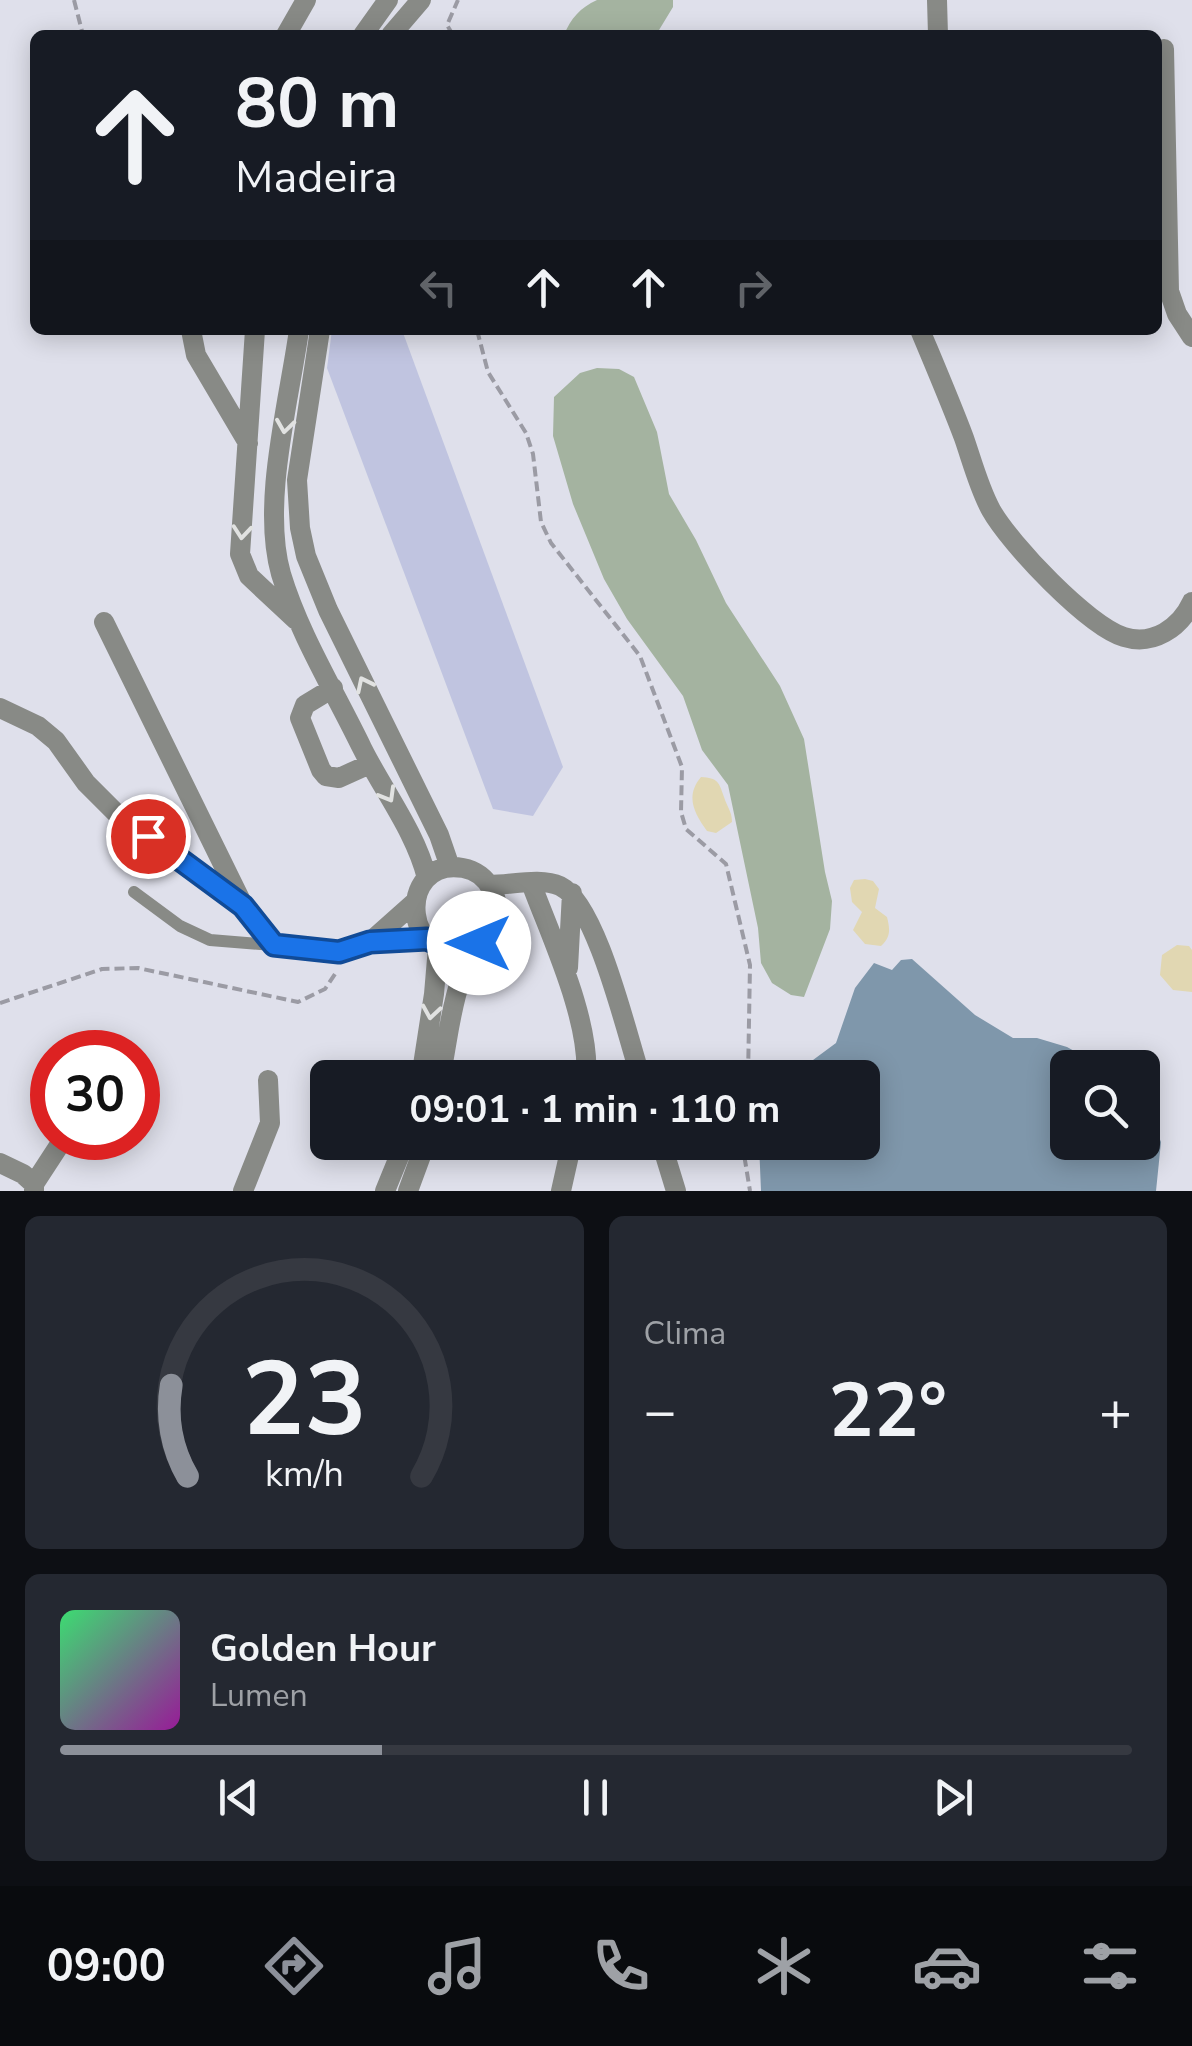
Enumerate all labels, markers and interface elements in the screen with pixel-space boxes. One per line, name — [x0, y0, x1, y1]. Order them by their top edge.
text: 80 m — [235, 56, 399, 152]
icon: ahead — [70, 70, 200, 200]
text: Madeira — [235, 147, 398, 208]
icon: left — [411, 260, 466, 315]
icon: ahead — [516, 260, 571, 315]
icon: ahead — [621, 260, 676, 315]
icon: right — [726, 260, 781, 315]
one-way arrow — [275, 418, 296, 435]
one-way arrow — [231, 524, 253, 540]
one-way arrow — [356, 676, 376, 694]
one-way arrow — [376, 784, 396, 802]
pin — [106, 794, 191, 879]
icon: arrive — [121, 809, 176, 864]
position arrow — [427, 891, 531, 995]
one-way arrow — [421, 1004, 442, 1021]
speed limit sign: 30 — [30, 1030, 160, 1160]
map controls — [1050, 1050, 1160, 1160]
button: search — [1050, 1050, 1160, 1160]
text: 09:01 · 1 min · 110 m — [410, 1084, 780, 1135]
text: Clima — [644, 1312, 726, 1355]
text: 23 — [242, 1329, 367, 1471]
text: 22° — [829, 1360, 947, 1462]
text: − — [644, 1374, 677, 1449]
text: + — [1099, 1374, 1132, 1449]
text: km/h — [265, 1450, 344, 1499]
text: Golden Hour — [210, 1623, 436, 1674]
text: Lumen — [210, 1674, 308, 1717]
icon: previous — [211, 1770, 266, 1825]
icon: pause — [568, 1770, 623, 1825]
icon: next — [926, 1770, 981, 1825]
icon: directions — [259, 1931, 329, 2001]
icon: music — [422, 1931, 492, 2001]
icon: phone — [586, 1931, 656, 2001]
icon: climate — [749, 1931, 819, 2001]
icon: car — [912, 1931, 982, 2001]
icon: filters — [1075, 1931, 1145, 2001]
text: 09:00 — [47, 1936, 166, 1997]

